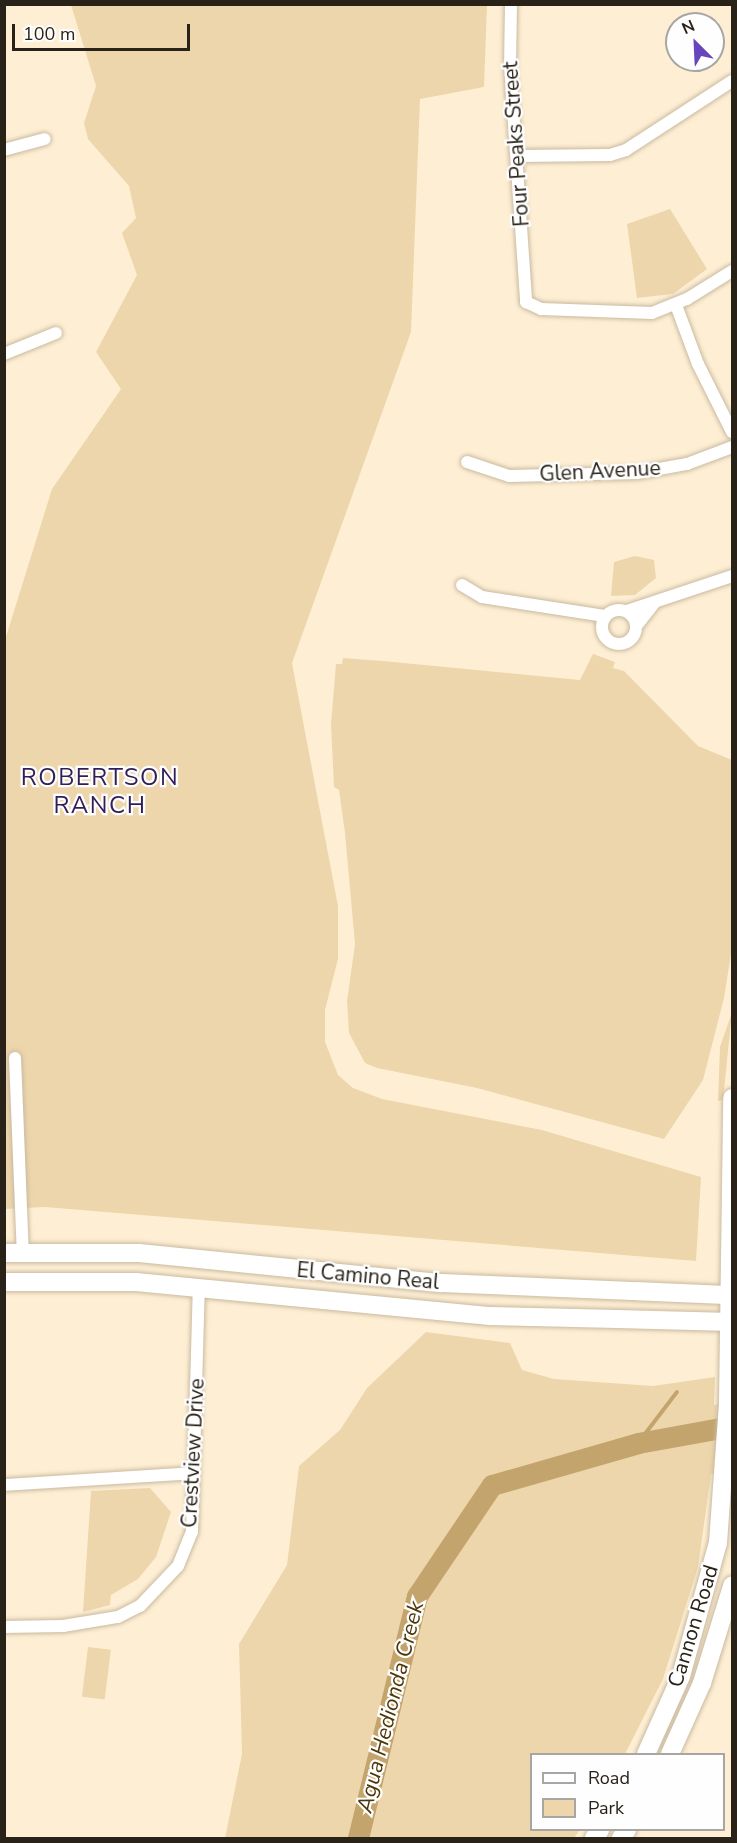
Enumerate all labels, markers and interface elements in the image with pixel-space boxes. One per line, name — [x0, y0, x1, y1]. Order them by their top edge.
scale bar — [15, 12, 194, 50]
north arrow — [665, 12, 725, 72]
text: N — [679, 15, 698, 40]
text: 100 m — [23, 22, 75, 46]
street label: Four Peaks Street — [498, 60, 534, 228]
street label: Glen Avenue — [539, 455, 661, 487]
district label: ROBERTSON RANCH — [21, 764, 179, 820]
street label: El Camino Real — [296, 1257, 440, 1295]
street label: Crestview Drive — [176, 1378, 210, 1528]
street label: Cannon Road — [662, 1562, 724, 1690]
water label: Agua Hedionda Creek — [352, 1599, 430, 1815]
legend — [530, 1753, 725, 1831]
text: Road — [588, 1766, 630, 1790]
text: Park — [588, 1796, 624, 1820]

